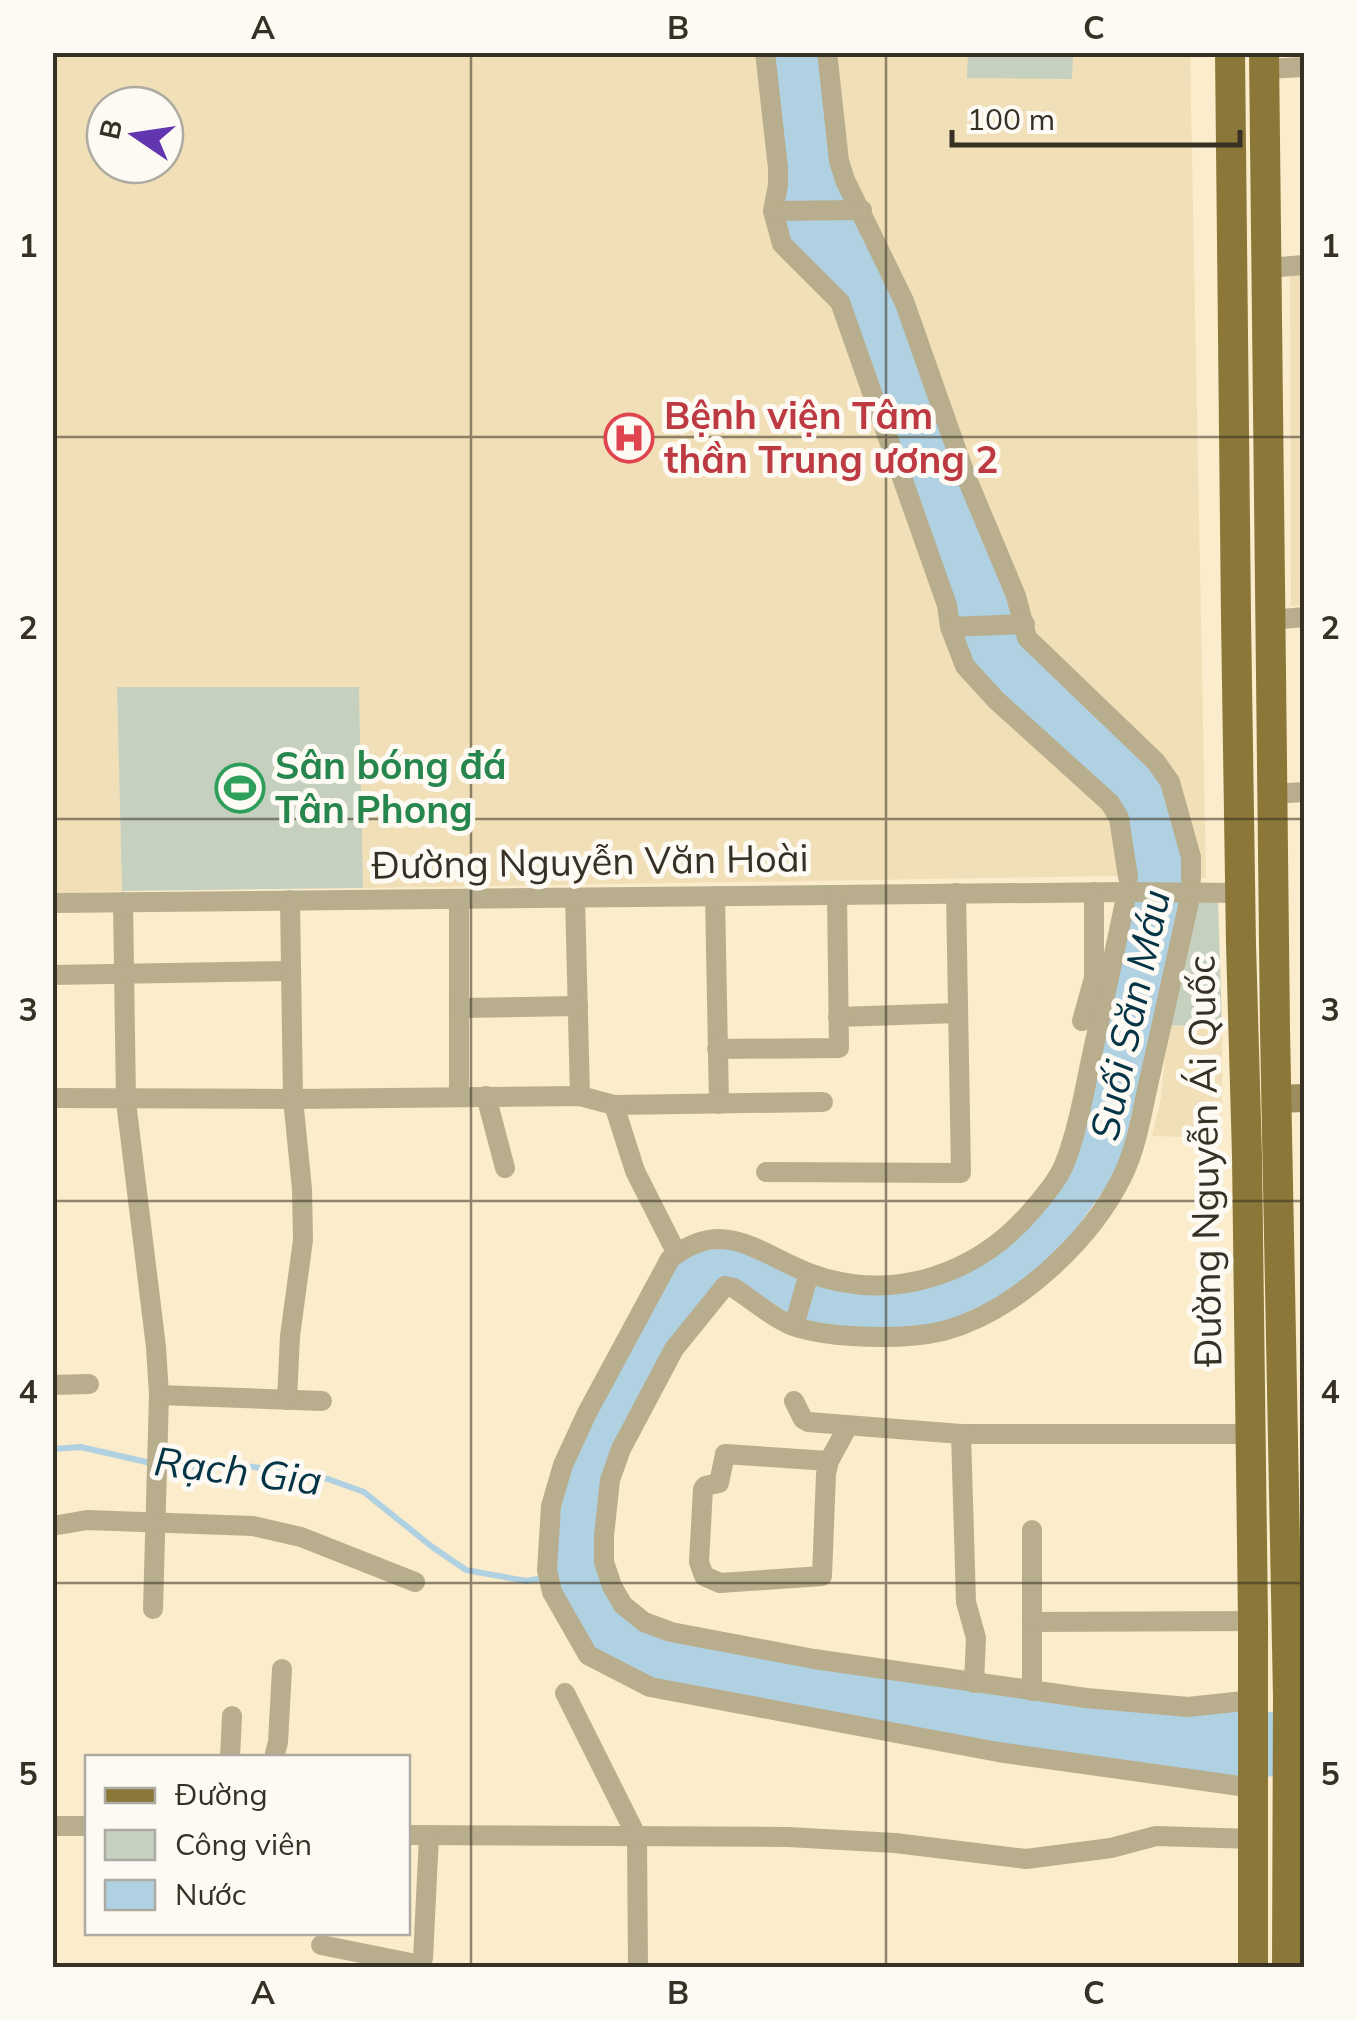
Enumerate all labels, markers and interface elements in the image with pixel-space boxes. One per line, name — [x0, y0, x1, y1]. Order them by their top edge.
text: A — [251, 7, 275, 47]
text: B — [667, 7, 689, 47]
text: C — [1083, 7, 1105, 47]
north arrow — [85, 85, 185, 185]
scale bar — [952, 85, 1240, 147]
text: 100 m — [967, 100, 1055, 138]
text: B — [91, 116, 129, 143]
text: 1 — [18, 225, 38, 265]
text: 1 — [1320, 225, 1340, 265]
place label: Bệnh viện Tâm thần Trung ương 2 — [664, 391, 998, 483]
hospital icon: Bệnh viện Tâm thần Trung ương 2 — [603, 412, 655, 464]
text: 2 — [18, 607, 38, 647]
text: 2 — [1320, 607, 1340, 647]
place label: Sân bóng đá Tân Phong — [275, 741, 507, 833]
sports icon: Sân bóng đá Tân Phong — [214, 762, 266, 814]
street label: Đường Nguyễn Văn Hoài — [371, 833, 809, 889]
water label: Suối Săn Máu — [1078, 885, 1180, 1145]
street label: Đường Nguyễn Ái Quốc — [1176, 955, 1232, 1367]
text: 3 — [18, 989, 38, 1029]
text: 3 — [1320, 989, 1340, 1029]
text: 4 — [18, 1371, 38, 1411]
text: 4 — [1320, 1371, 1340, 1411]
water label: Rạch Gia — [152, 1435, 325, 1505]
text: 5 — [18, 1753, 38, 1793]
text: 5 — [1320, 1753, 1340, 1793]
legend — [85, 1755, 410, 1935]
text: Đường — [175, 1775, 268, 1813]
text: Công viên — [175, 1825, 312, 1863]
text: Nước — [175, 1875, 247, 1913]
text: A — [251, 1972, 275, 2012]
text: B — [667, 1972, 689, 2012]
text: C — [1083, 1972, 1105, 2012]

